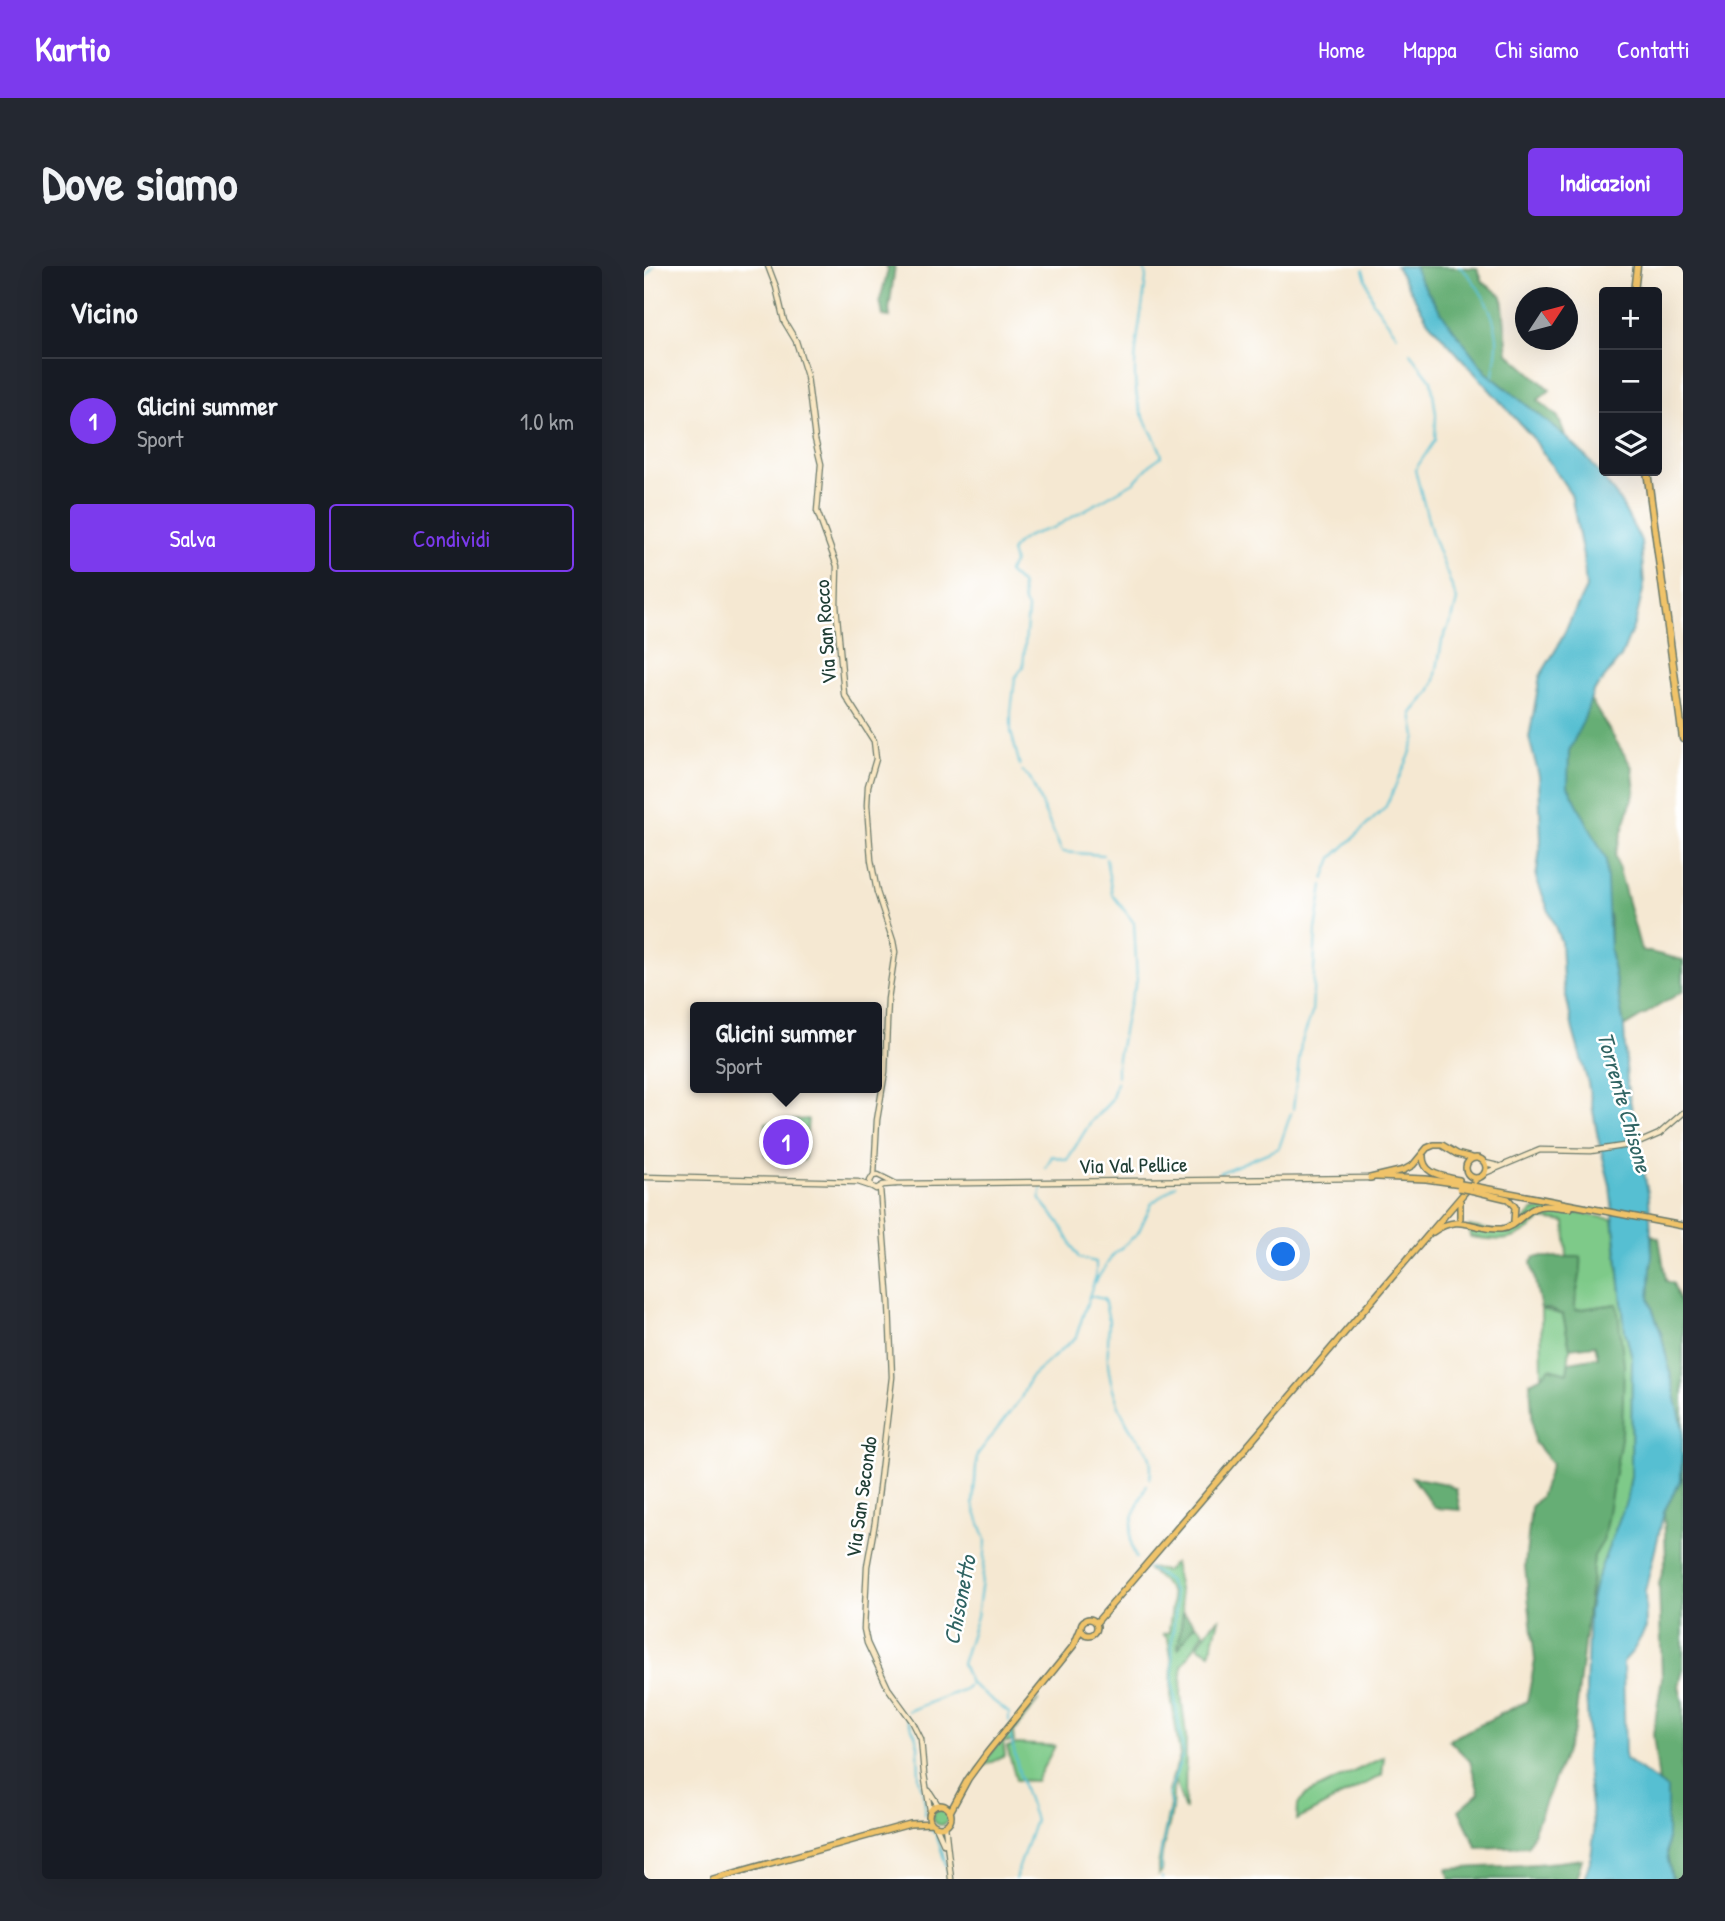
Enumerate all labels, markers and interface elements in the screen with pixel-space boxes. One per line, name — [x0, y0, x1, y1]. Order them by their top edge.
text: Kartio — [35, 27, 110, 71]
text: Home — [1318, 33, 1365, 65]
text: Mappa — [1403, 33, 1457, 65]
text: Chi siamo — [1495, 33, 1579, 65]
text: Contatti — [1617, 33, 1690, 65]
button: Indicazioni — [1528, 148, 1683, 216]
text: Dove siamo — [42, 149, 238, 215]
north arrow — [1515, 287, 1578, 350]
map controls — [1599, 287, 1662, 476]
button: + — [1599, 287, 1662, 350]
text: Vicino — [70, 292, 138, 332]
button: − — [1599, 350, 1662, 413]
text: Glicini summer — [137, 388, 278, 423]
text: 1 — [89, 406, 97, 437]
text: 1.0 km — [520, 406, 574, 437]
button: layers — [1599, 413, 1662, 476]
text: Sport — [137, 423, 183, 454]
button: Salva — [70, 504, 315, 572]
button: Condividi — [329, 504, 574, 572]
street label: Via San Rocco — [807, 579, 843, 685]
popup — [690, 1002, 882, 1093]
text: Glicini summer — [716, 1015, 856, 1050]
water label: Torrente Chisone — [1590, 1028, 1660, 1177]
text: Sport — [716, 1050, 762, 1081]
pin: 1 — [763, 1116, 809, 1168]
street label: Via Val Pellice — [1078, 1150, 1188, 1180]
your location — [1266, 1237, 1300, 1271]
street label: Via San Secondo — [838, 1434, 884, 1560]
water label: Chisonetto — [935, 1551, 983, 1647]

